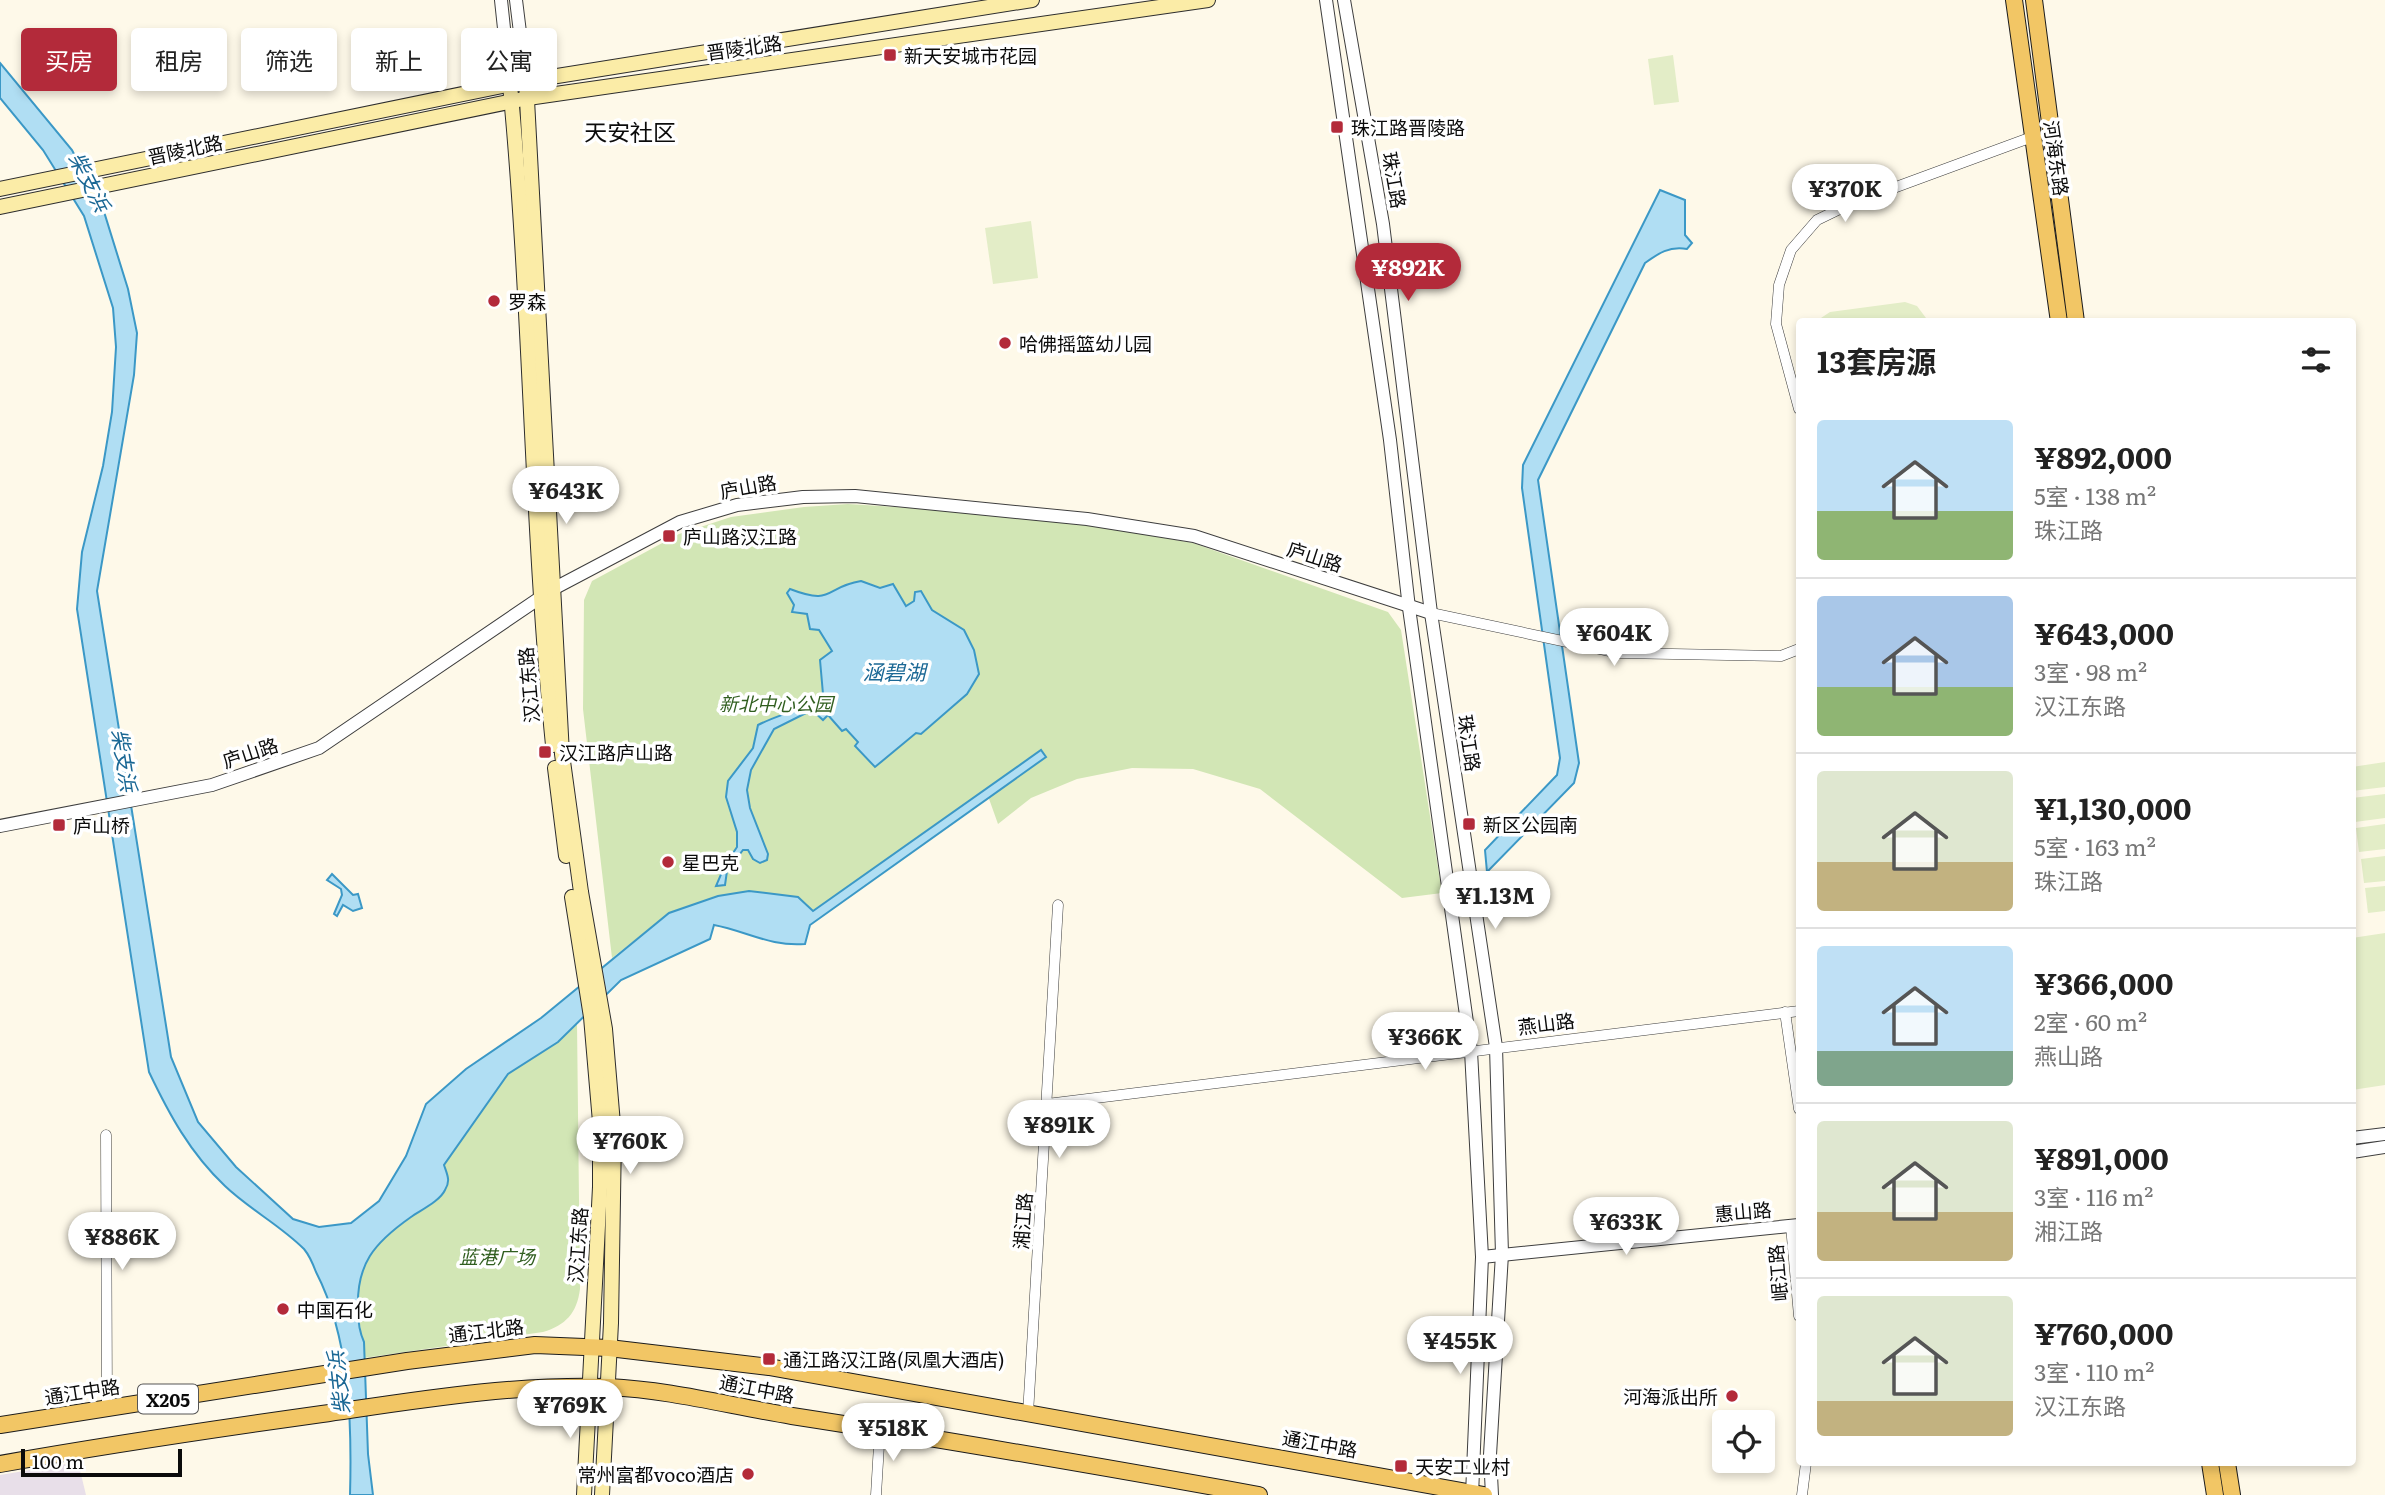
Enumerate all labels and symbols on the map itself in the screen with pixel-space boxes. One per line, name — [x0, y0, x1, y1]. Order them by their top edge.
street label: 晋陵北路 — [704, 28, 784, 66]
place label: 新天安城市花园 — [904, 41, 1037, 69]
marker: 新天安城市花园 — [882, 47, 898, 63]
place label: 珠江路晋陵路 — [1351, 113, 1465, 141]
district label: 天安社区 — [584, 114, 676, 148]
street label: 河海东路 — [2038, 118, 2076, 198]
marker: 珠江路晋陵路 — [1329, 119, 1345, 135]
street label: 晋陵北路 — [145, 127, 225, 171]
water label: 柴支浜 — [63, 146, 120, 218]
street label: 珠江路 — [1376, 149, 1414, 211]
pin: ¥370K — [1796, 164, 1894, 224]
pin: ¥892K — [1359, 244, 1457, 303]
place label: 罗森 — [508, 287, 546, 315]
marker: 罗森 — [486, 293, 502, 309]
place label: 哈佛摇篮幼儿园 — [1019, 329, 1152, 357]
marker: 哈佛摇篮幼儿园 — [997, 335, 1013, 351]
pin: ¥643K — [517, 466, 615, 526]
street label: 庐山路 — [717, 467, 779, 505]
place label: 庐山路汉江路 — [683, 522, 797, 550]
marker: 庐山路汉江路 — [661, 528, 677, 544]
street label: 庐山路 — [1284, 534, 1346, 578]
pin: ¥604K — [1565, 608, 1663, 668]
street label: 汉江东路 — [511, 646, 545, 724]
water label: 涵碧湖 — [863, 655, 928, 686]
park label: 新北中心公园 — [719, 689, 836, 717]
street label: 珠江路 — [1452, 713, 1488, 773]
water label: 柴支浜 — [106, 726, 147, 796]
street label: 庐山路 — [219, 730, 281, 774]
place label: 汉江路庐山路 — [559, 738, 673, 766]
marker: 汉江路庐山路 — [537, 744, 553, 760]
place label: 新区公园南 — [1483, 810, 1578, 838]
place label: 庐山桥 — [73, 811, 130, 839]
marker: 新区公园南 — [1461, 816, 1477, 832]
marker: 庐山桥 — [51, 817, 67, 833]
place label: 星巴克 — [682, 848, 739, 876]
marker: 星巴克 — [660, 854, 676, 870]
pin: ¥1.13M — [1438, 872, 1552, 931]
street label: 燕山路 — [1516, 1006, 1576, 1040]
pin: ¥366K — [1376, 1012, 1474, 1072]
pin: ¥891K — [1010, 1100, 1108, 1160]
pin: ¥760K — [581, 1116, 679, 1176]
street label: 湘江路 — [1006, 1192, 1038, 1250]
street label: 惠山路 — [1713, 1195, 1773, 1227]
pin: ¥633K — [1577, 1198, 1675, 1257]
street label: 汉江东路 — [560, 1206, 594, 1284]
pin: ¥886K — [73, 1212, 171, 1272]
park label: 蓝港广场 — [459, 1242, 537, 1270]
street label: 岷江路 — [1761, 1243, 1793, 1303]
place label: 中国石化 — [297, 1295, 373, 1323]
marker: 中国石化 — [275, 1301, 291, 1317]
street label: 通江北路 — [447, 1311, 525, 1349]
pin: ¥455K — [1411, 1316, 1509, 1376]
place label: 通江路汉江路(凤凰大酒店) — [783, 1345, 1005, 1373]
water label: 柴支浜 — [318, 1348, 356, 1416]
marker: 通江路汉江路(凤凰大酒店) — [761, 1351, 777, 1367]
street label: 通江中路 — [717, 1367, 797, 1409]
street label: 通江中路 — [42, 1371, 122, 1411]
pin: ¥769K — [521, 1380, 619, 1440]
place label: 河海派出所 — [1623, 1382, 1718, 1410]
road number: X205 — [138, 1384, 198, 1414]
marker: 河海派出所 — [1724, 1388, 1740, 1404]
pin: ¥518K — [844, 1404, 942, 1463]
street label: 通江中路 — [1280, 1423, 1360, 1463]
scale bar — [21, 1446, 182, 1478]
place label: 天安工业村 — [1415, 1452, 1510, 1480]
marker: 天安工业村 — [1393, 1458, 1409, 1474]
place label: 常州富都voco酒店 — [578, 1460, 734, 1488]
marker: 常州富都voco酒店 — [740, 1466, 756, 1482]

